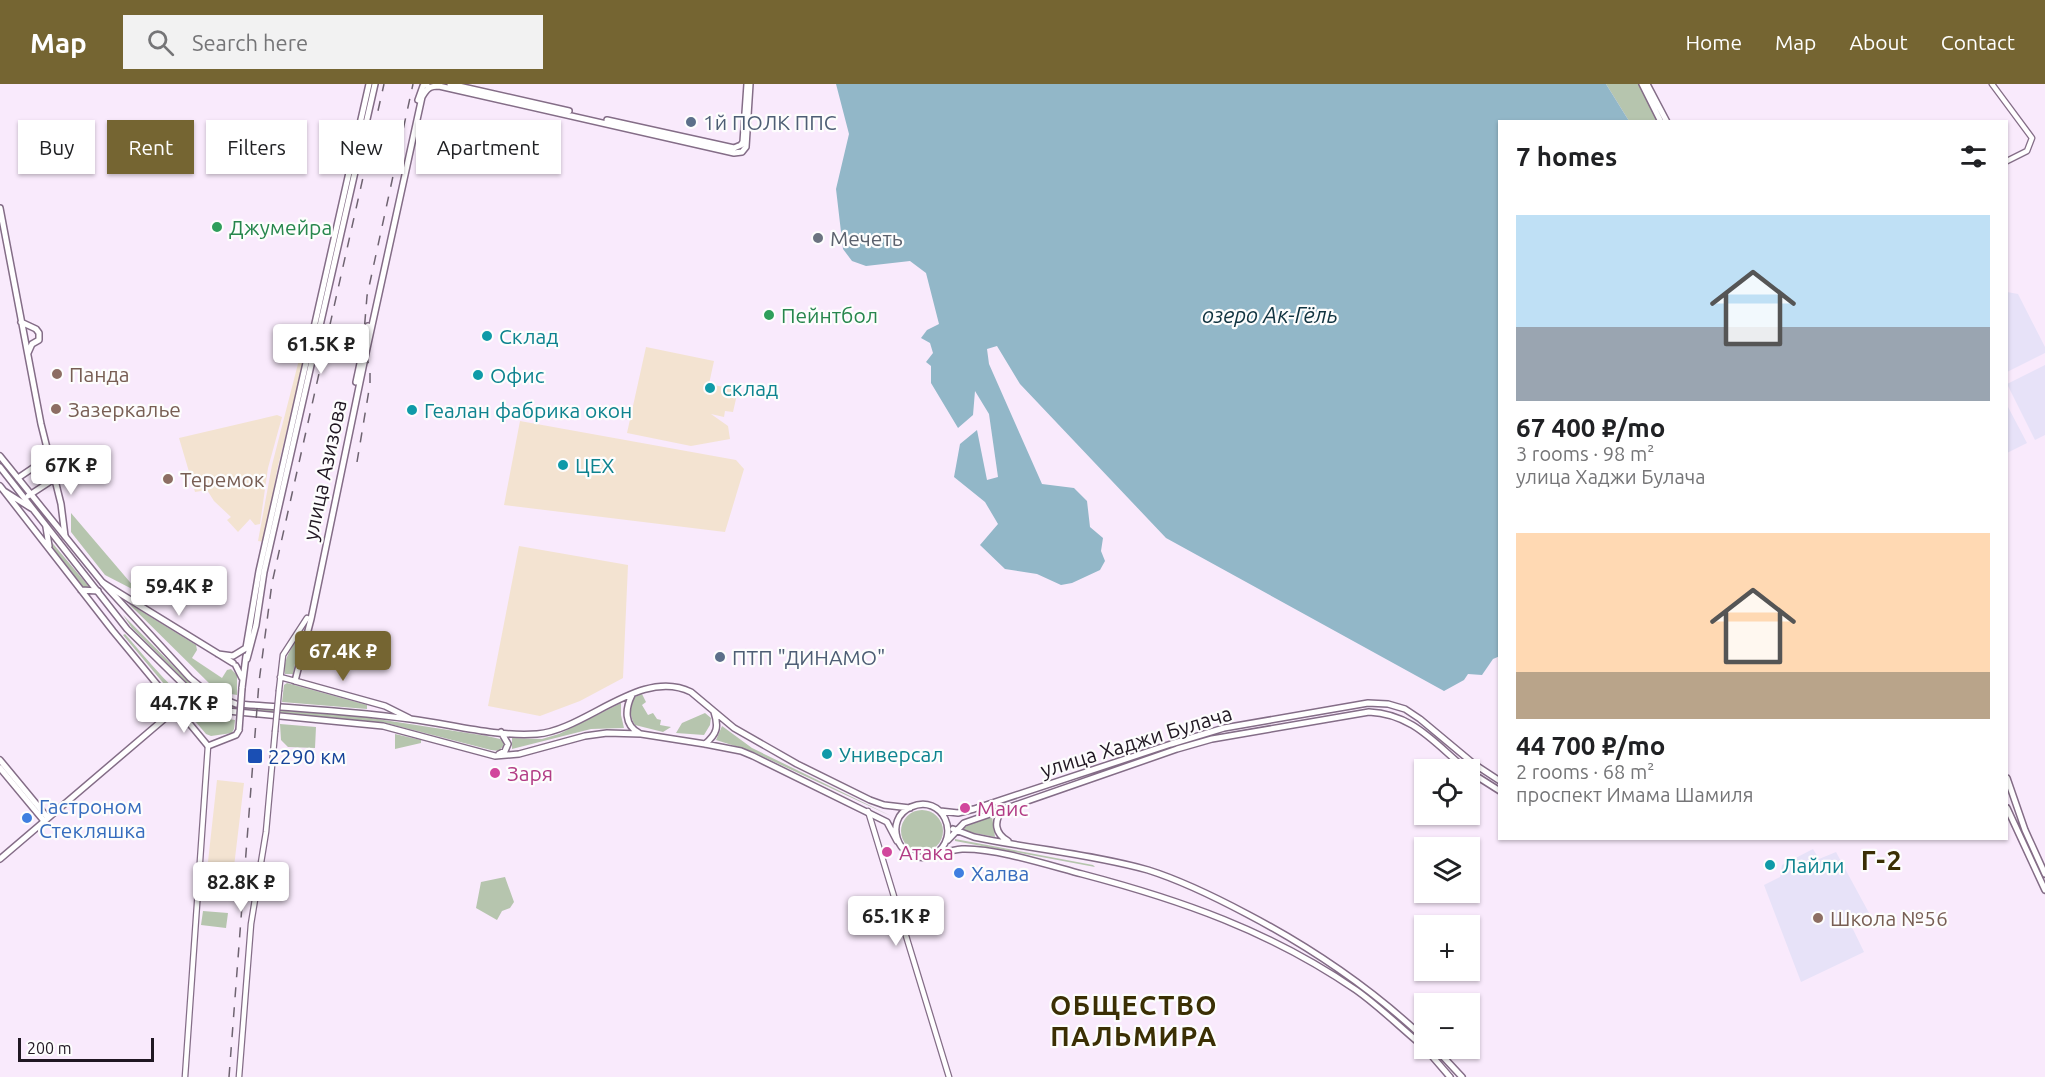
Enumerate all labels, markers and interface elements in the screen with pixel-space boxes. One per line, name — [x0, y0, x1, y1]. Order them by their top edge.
search box — [123, 15, 543, 69]
icon: search — [144, 26, 177, 59]
text: Map — [30, 27, 87, 58]
text: Search here — [192, 30, 308, 55]
text: Home — [1685, 30, 1742, 54]
text: Map — [1775, 30, 1816, 54]
text: About — [1849, 30, 1908, 54]
text: Contact — [1941, 30, 2015, 54]
place label: 1й ПОЛК ППС — [703, 110, 837, 134]
marker: 1й ПОЛК ППС — [684, 115, 698, 129]
chip: Buy — [18, 120, 95, 174]
chip: Rent — [107, 120, 194, 174]
chip: Filters — [206, 120, 307, 174]
chip: New — [319, 120, 404, 174]
chip: Apartment — [416, 120, 561, 174]
icon: filters — [1957, 140, 1990, 173]
text: 7 homes — [1516, 142, 1617, 171]
place label: Джумейра — [229, 215, 332, 239]
marker: Джумейра — [210, 220, 224, 234]
place label: Мечеть — [830, 226, 903, 250]
marker: Мечеть — [811, 231, 825, 245]
icon: home — [1699, 254, 1807, 362]
water label: озеро Ак-Гёль — [1202, 302, 1338, 327]
place label: Пейнтбол — [781, 303, 878, 327]
marker: Пейнтбол — [762, 308, 776, 322]
pin: 61.5K ₽ — [266, 324, 376, 375]
place label: Склад — [499, 324, 559, 348]
marker: Склад — [480, 329, 494, 343]
text: 61.5K ₽ — [287, 332, 355, 355]
place label: Панда — [69, 362, 130, 386]
place label: Офис — [490, 363, 545, 387]
marker: Панда — [50, 367, 64, 381]
marker: Офис — [471, 368, 485, 382]
place label: склад — [722, 376, 778, 400]
marker: склад — [703, 381, 717, 395]
place label: Зазеркалье — [68, 397, 181, 421]
street label: улица Азизова — [297, 397, 351, 543]
place label: Геалан фабрика окон — [424, 398, 632, 422]
marker: Зазеркалье — [49, 402, 63, 416]
marker: Геалан фабрика окон — [405, 403, 419, 417]
text: 67 400 ₽/mo — [1516, 413, 1665, 442]
text: 3 rooms · 98 m² — [1516, 442, 1654, 465]
pin: 67K ₽ — [29, 445, 113, 496]
text: 67K ₽ — [45, 453, 97, 476]
place label: ЦЕХ — [575, 453, 615, 477]
marker: ЦЕХ — [556, 458, 570, 472]
text: улица Хаджи Булача — [1516, 465, 1706, 488]
place label: Теремок — [180, 467, 265, 491]
marker: Теремок — [161, 472, 175, 486]
pin: 59.4K ₽ — [124, 566, 234, 617]
icon: home — [1699, 572, 1807, 680]
text: 59.4K ₽ — [145, 574, 213, 597]
pin: 67.4K ₽ — [288, 631, 398, 682]
text: 67.4K ₽ — [309, 639, 377, 662]
place label: ПТП "ДИНАМО" — [732, 645, 885, 669]
marker: ПТП "ДИНАМО" — [713, 650, 727, 664]
pin: 44.7K ₽ — [129, 683, 239, 734]
text: 44.7K ₽ — [150, 691, 218, 714]
street label: улица Хаджи Булача — [1037, 700, 1235, 782]
text: 44 700 ₽/mo — [1516, 731, 1665, 760]
place label: Универсал — [839, 742, 944, 766]
place label: 2290 км — [268, 744, 346, 768]
marker: 2290 км — [246, 747, 264, 765]
marker: Универсал — [820, 747, 834, 761]
map controls — [1414, 759, 1480, 1059]
button: locate — [1414, 759, 1480, 825]
text: 2 rooms · 68 m² — [1516, 760, 1654, 783]
place label: Заря — [507, 761, 553, 785]
marker: Заря — [488, 766, 502, 780]
text: проспект Имама Шамиля — [1516, 783, 1754, 806]
place label: Гастроном Стекляшка — [39, 794, 146, 842]
place label: Маис — [977, 796, 1028, 820]
marker: Маис — [958, 801, 972, 815]
marker: Гастроном Стекляшка — [20, 811, 34, 825]
button: layers — [1414, 837, 1480, 903]
place label: Атака — [899, 840, 954, 864]
marker: Атака — [880, 845, 894, 859]
district label: Г-2 — [1861, 845, 1903, 875]
place label: Лайли — [1782, 853, 1844, 877]
marker: Лайли — [1763, 858, 1777, 872]
place label: Халва — [971, 861, 1029, 885]
pin: 82.8K ₽ — [186, 862, 296, 913]
marker: Халва — [952, 866, 966, 880]
text: 82.8K ₽ — [207, 870, 275, 893]
pin: 65.1K ₽ — [841, 896, 951, 947]
text: 65.1K ₽ — [862, 904, 930, 927]
place label: Школа №56 — [1830, 906, 1948, 930]
marker: Школа №56 — [1811, 911, 1825, 925]
button: + — [1414, 915, 1480, 981]
district label: ОБЩЕСТВО ПАЛЬМИРА — [1050, 990, 1218, 1051]
button: − — [1414, 993, 1480, 1059]
scale bar — [18, 1035, 154, 1062]
text: 200 m — [27, 1039, 72, 1057]

